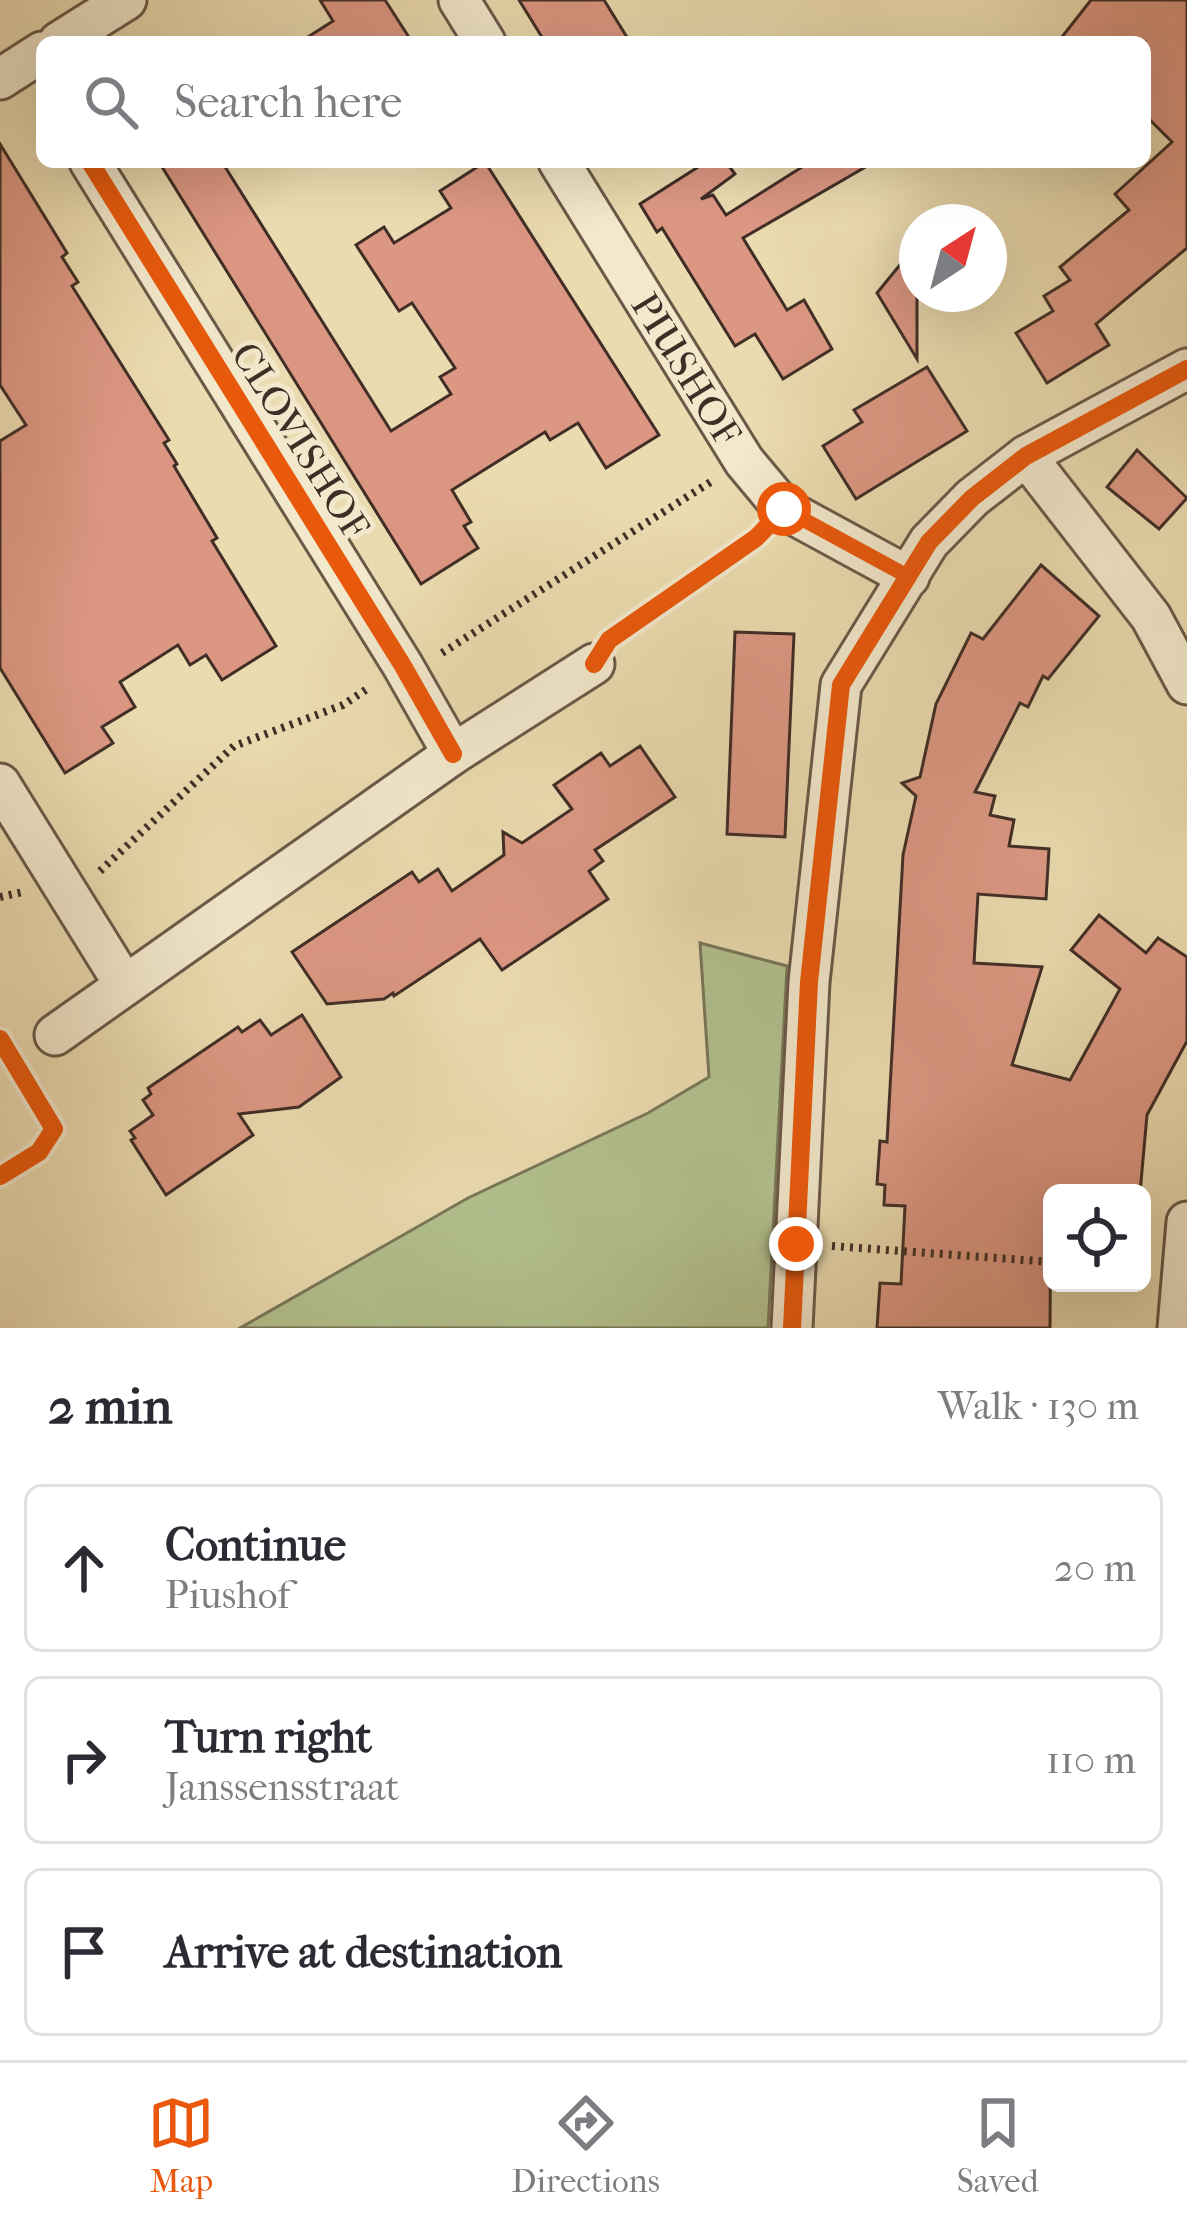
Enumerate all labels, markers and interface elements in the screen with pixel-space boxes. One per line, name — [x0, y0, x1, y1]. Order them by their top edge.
search box — [36, 36, 1151, 168]
icon: search — [78, 69, 144, 135]
text: Search here — [174, 76, 402, 129]
north arrow — [899, 204, 1007, 312]
street label: PIUSHOF — [622, 284, 750, 454]
street label: CLOVISHOF — [222, 334, 379, 547]
route start — [757, 482, 811, 536]
map controls — [1043, 1184, 1151, 1292]
button: locate — [1043, 1184, 1151, 1292]
route end — [769, 1217, 823, 1271]
text: 2 min — [48, 1376, 172, 1436]
text: Walk · 130 m — [938, 1383, 1139, 1429]
text: Continue — [165, 1519, 346, 1572]
icon: ahead — [51, 1535, 117, 1601]
text: 20 m — [1054, 1545, 1136, 1591]
text: Piushof — [165, 1572, 290, 1618]
text: Turn right — [165, 1711, 372, 1764]
icon: right — [51, 1727, 117, 1793]
text: 110 m — [1046, 1737, 1136, 1783]
text: Janssensstraat — [165, 1764, 400, 1810]
icon: arrive — [51, 1919, 117, 1985]
text: Arrive at destination — [165, 1926, 562, 1979]
tab: Map — [148, 2090, 214, 2201]
tab: Directions — [511, 2090, 660, 2201]
tab: Saved — [957, 2090, 1039, 2201]

